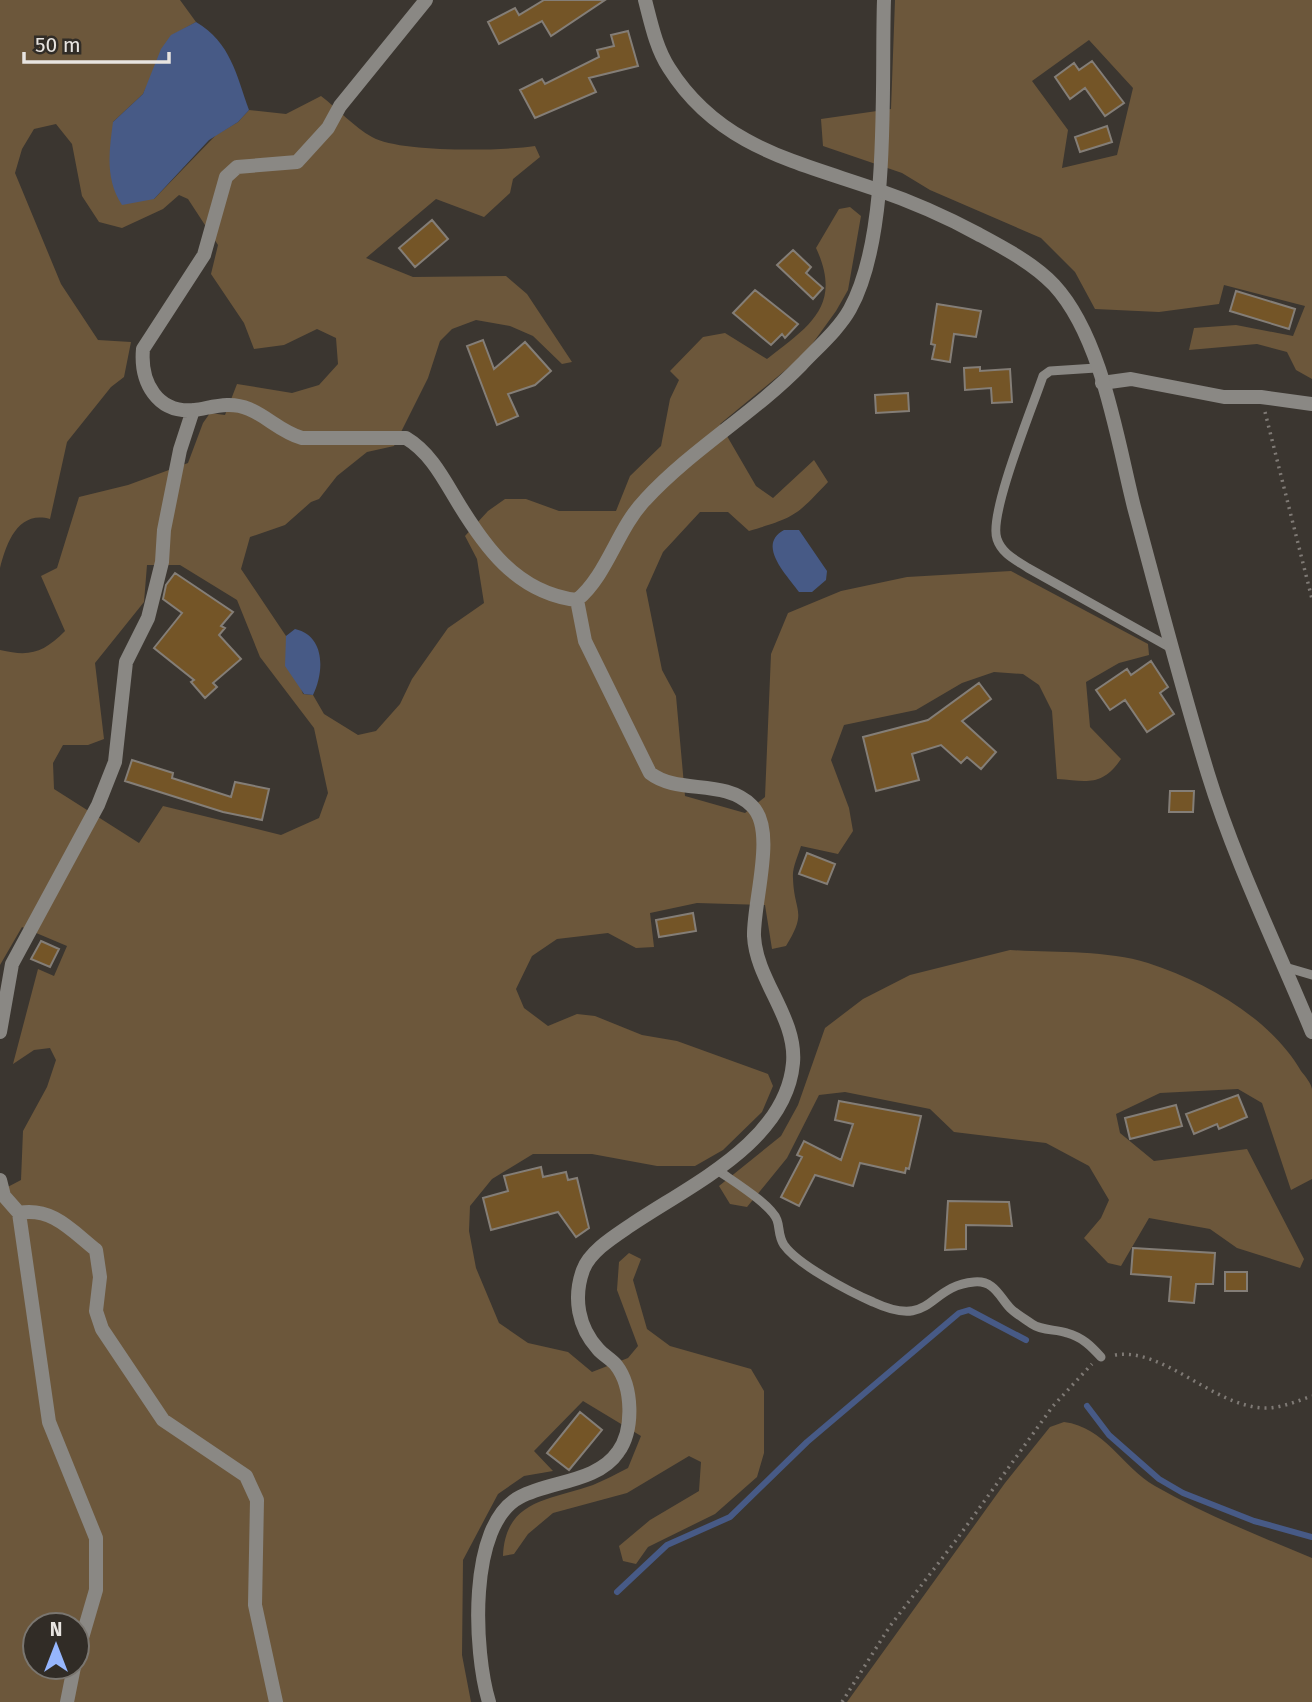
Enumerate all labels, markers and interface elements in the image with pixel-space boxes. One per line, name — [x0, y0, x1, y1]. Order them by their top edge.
scale bar — [24, 21, 170, 65]
text: 50 m — [35, 32, 81, 58]
north arrow — [21, 1611, 91, 1681]
text: N — [50, 1618, 62, 1641]

